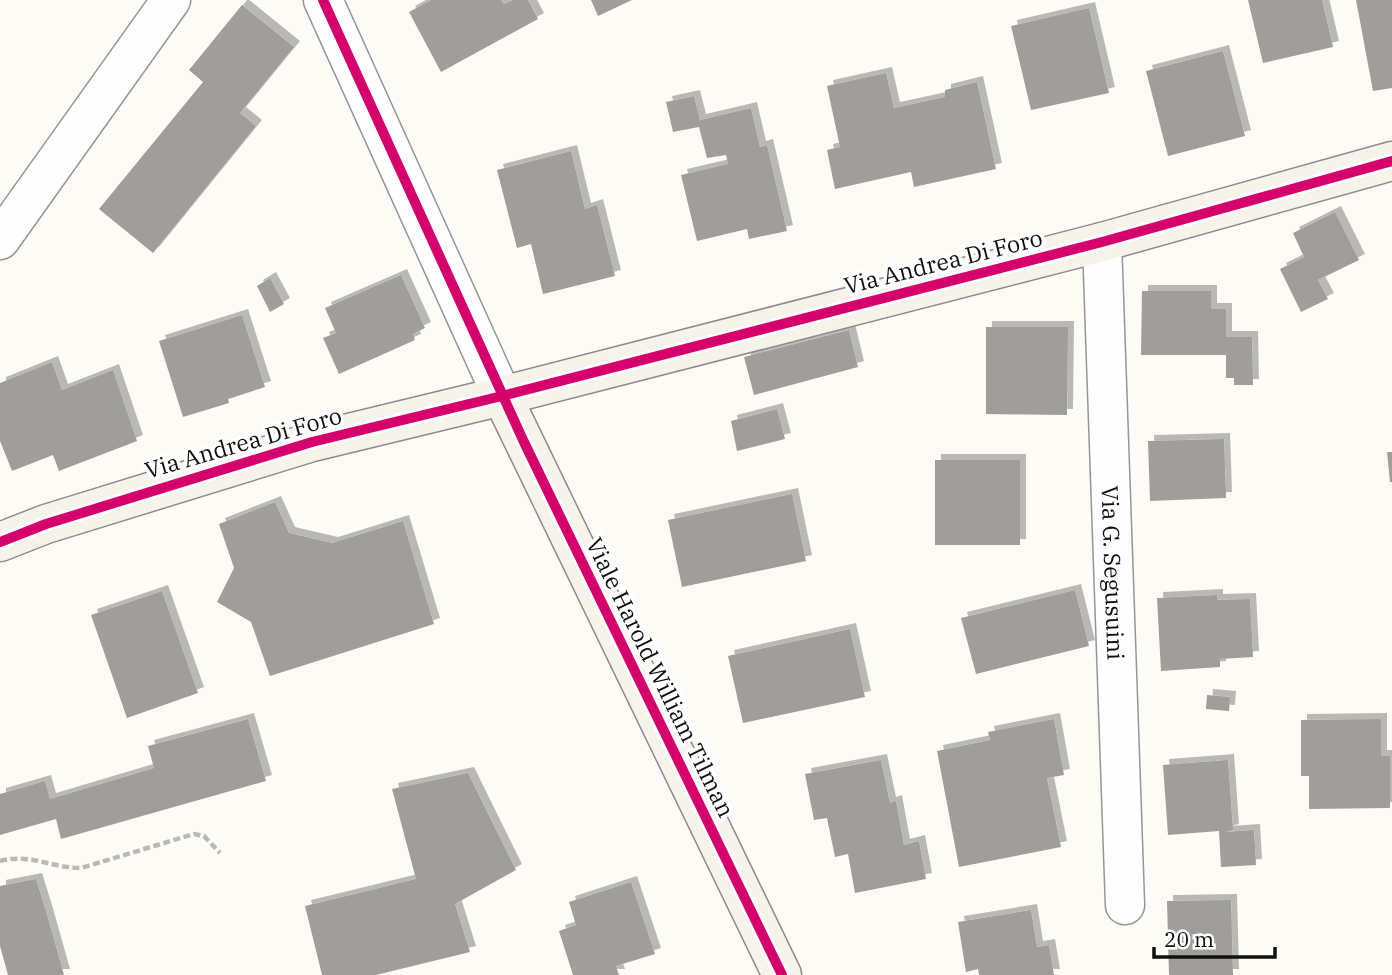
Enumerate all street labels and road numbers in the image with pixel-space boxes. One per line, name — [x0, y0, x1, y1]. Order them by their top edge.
street label: Via Andrea Di Foro — [841, 222, 1045, 300]
street label: Via Andrea Di Foro — [141, 400, 345, 484]
street label: Via G. Segusuini — [1095, 485, 1131, 661]
street label: Viale Harold William Tilman — [580, 532, 742, 822]

